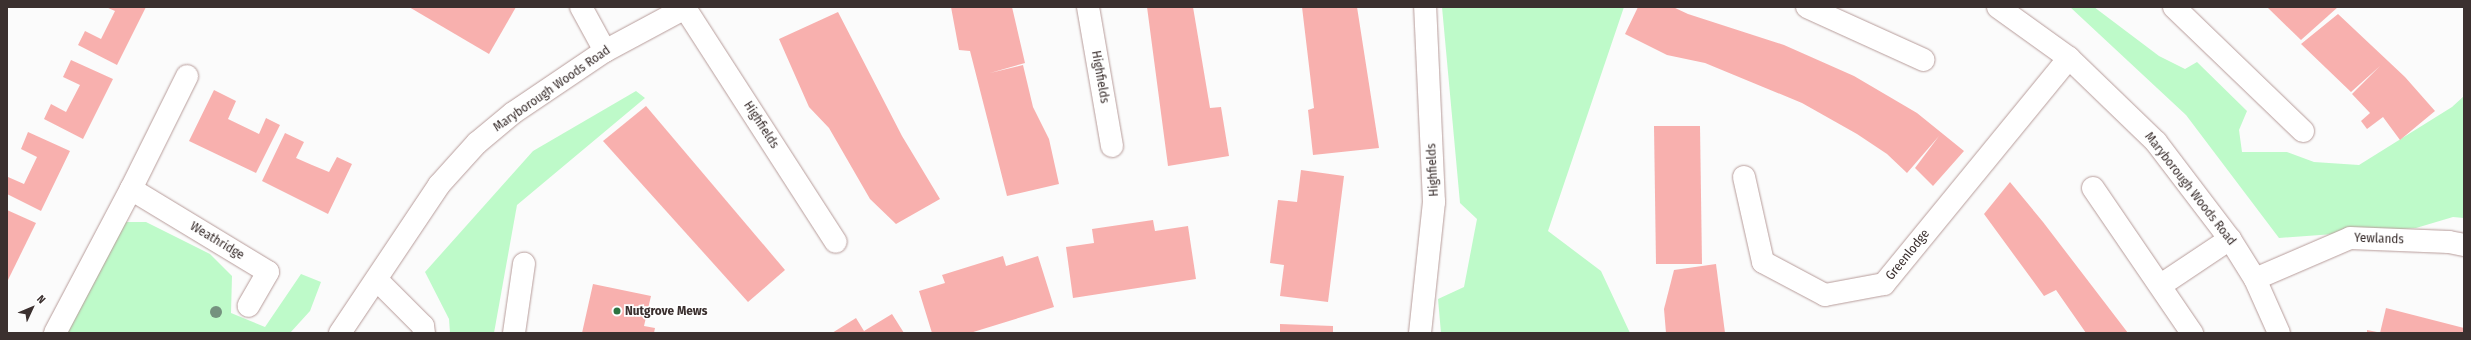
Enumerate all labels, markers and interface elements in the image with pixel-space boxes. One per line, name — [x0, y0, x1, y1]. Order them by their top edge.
street label: Maryborough Woods Road — [490, 43, 614, 135]
street label: Highfields — [1088, 49, 1112, 105]
street label: Highfields — [740, 98, 782, 152]
street label: Maryborough Woods Road — [2141, 129, 2239, 249]
street label: Highfields — [1424, 143, 1442, 197]
street label: Weathridge — [187, 219, 247, 263]
street label: Greenlodge — [1883, 226, 1933, 284]
street label: Yewlands — [2354, 230, 2404, 248]
north arrow — [12, 288, 52, 328]
text: N — [34, 292, 48, 306]
place label: Nutgrove Mews — [625, 303, 707, 319]
marker: Nutgrove Mews — [612, 306, 622, 316]

